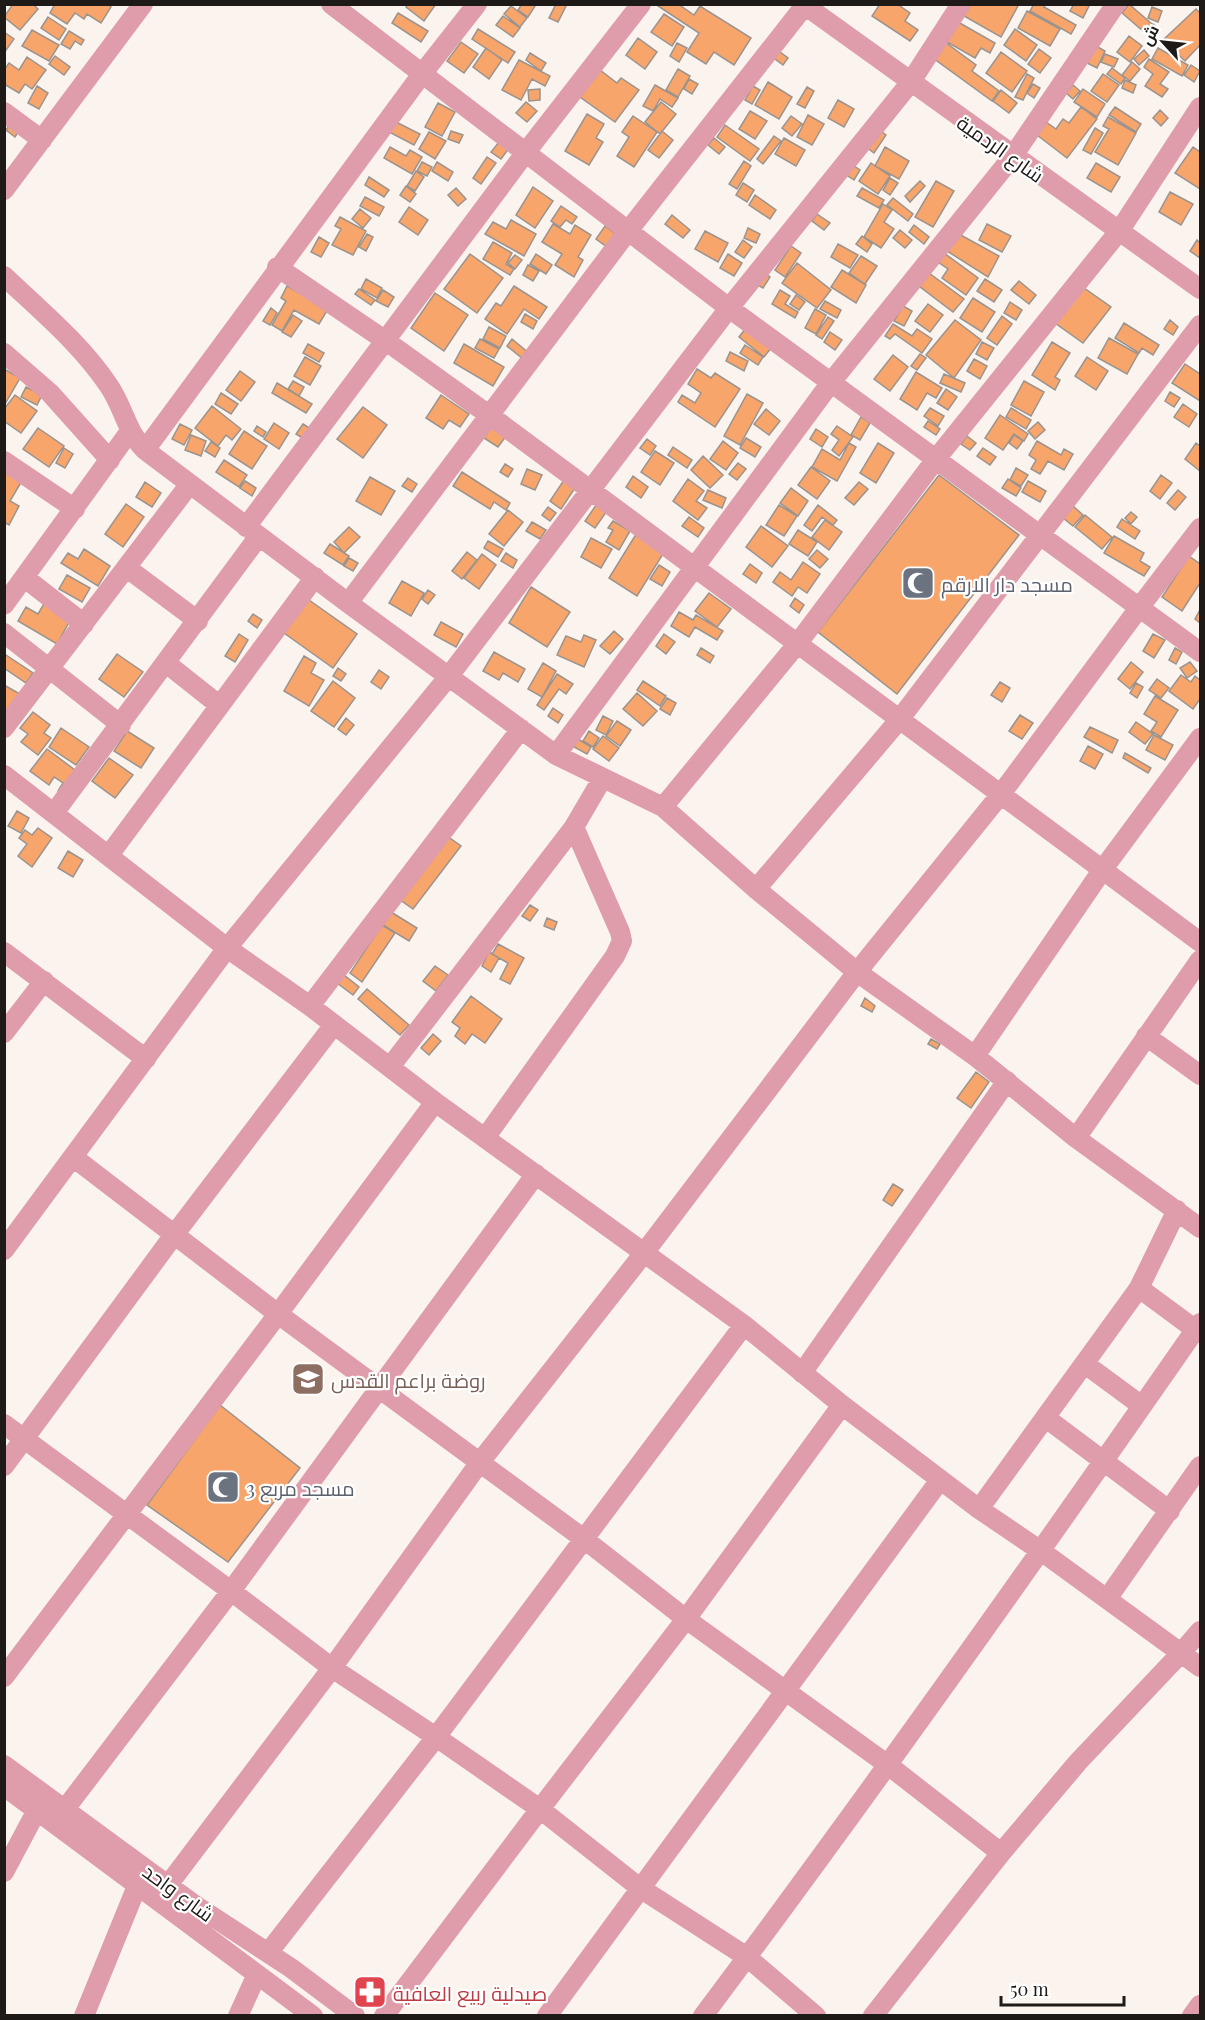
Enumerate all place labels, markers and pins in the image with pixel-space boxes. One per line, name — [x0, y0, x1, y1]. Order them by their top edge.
mosque icon: مسجد دار الارقم — [900, 565, 936, 601]
place label: مسجد دار الارقم — [941, 570, 1073, 599]
school or university icon: روضة براعم القدس — [290, 1361, 326, 1397]
place label: روضة براعم القدس — [331, 1366, 485, 1395]
mosque icon: مسجد مربع 3 — [205, 1469, 241, 1505]
place label: مسجد مربع 3 — [246, 1474, 355, 1503]
pharmacy icon: صيدلية ربيع العافية — [352, 1974, 388, 2010]
place label: صيدلية ربيع العافية — [393, 1979, 547, 2008]

